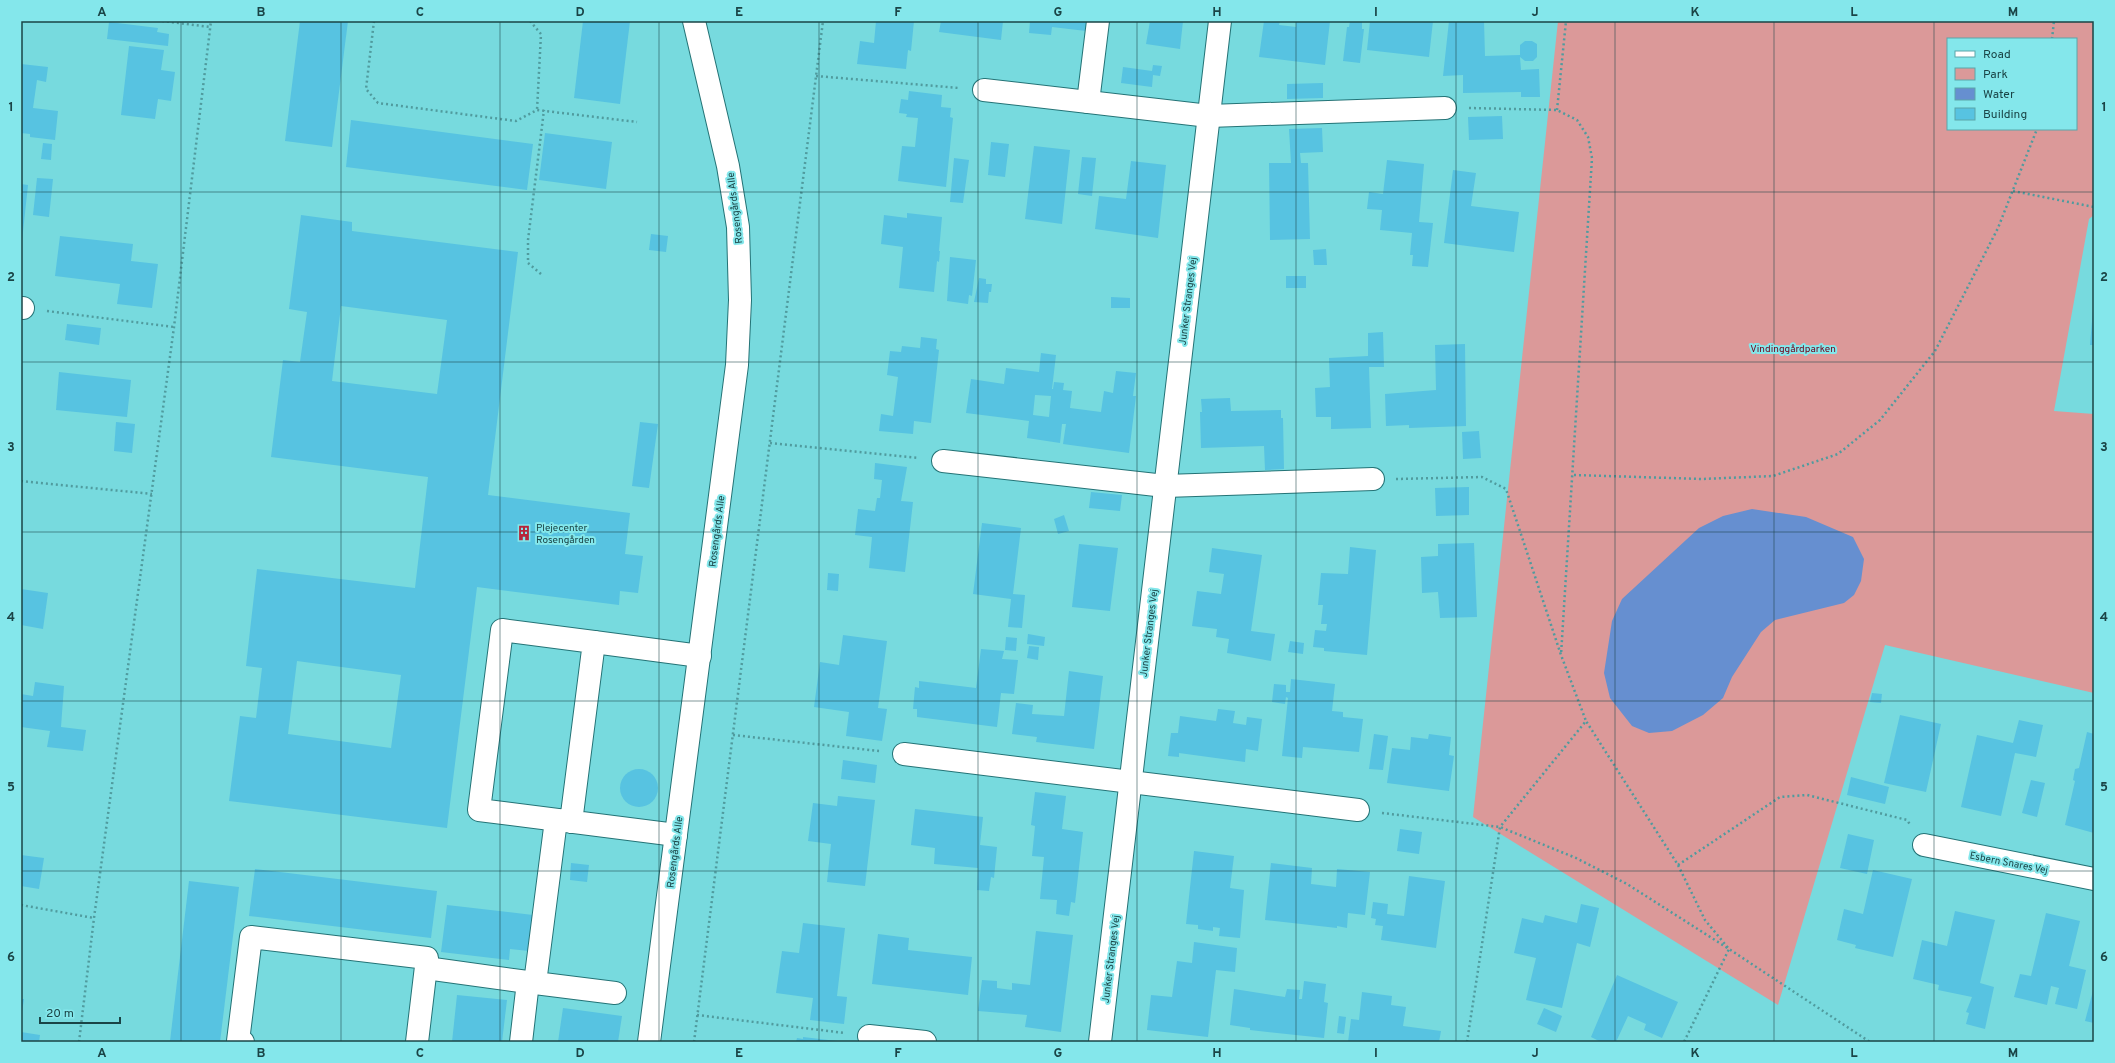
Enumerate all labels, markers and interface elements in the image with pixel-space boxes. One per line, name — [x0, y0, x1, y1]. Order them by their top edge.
text: A — [97, 5, 107, 21]
text: B — [257, 5, 266, 21]
text: C — [416, 5, 424, 21]
text: D — [575, 5, 585, 21]
text: E — [735, 5, 743, 21]
text: F — [894, 5, 902, 21]
text: G — [1054, 5, 1063, 21]
text: H — [1212, 5, 1222, 21]
text: I — [1374, 5, 1378, 21]
text: J — [1531, 5, 1539, 21]
text: K — [1690, 5, 1700, 21]
text: L — [1850, 5, 1858, 21]
text: M — [2008, 5, 2018, 21]
legend — [1947, 38, 2077, 130]
text: Road — [1983, 47, 2011, 63]
text: Park — [1983, 67, 2008, 83]
text: Water — [1983, 87, 2015, 103]
text: 1 — [8, 100, 14, 116]
text: 1 — [2101, 100, 2107, 116]
text: Building — [1983, 107, 2027, 123]
street label: Rosengårds Alle — [725, 171, 746, 244]
street label: Junker Stranges Vej — [1177, 256, 1200, 346]
text: 2 — [7, 270, 15, 286]
text: 2 — [2100, 270, 2108, 286]
park label: Vindinggårdparken — [1750, 343, 1836, 356]
text: 3 — [7, 440, 15, 456]
text: 3 — [2100, 440, 2108, 456]
street label: Rosengårds Alle — [707, 495, 728, 568]
place label: Plejecenter Rosengården — [536, 522, 595, 547]
building icon: Plejecenter Rosengården — [515, 524, 533, 542]
street label: Junker Stranges Vej — [1138, 588, 1161, 678]
text: 4 — [7, 610, 15, 626]
text: 4 — [2100, 610, 2108, 626]
text: 5 — [7, 780, 15, 796]
text: 5 — [2100, 780, 2108, 796]
street label: Rosengårds Alle — [665, 816, 686, 889]
street label: Esbern Snares Vej — [1968, 849, 2049, 877]
street label: Junker Stranges Vej — [1100, 914, 1123, 1004]
text: 6 — [7, 950, 15, 966]
text: 6 — [2100, 950, 2108, 966]
scale bar — [40, 999, 120, 1025]
text: 20 m — [46, 1006, 74, 1022]
text: A — [97, 1046, 107, 1062]
text: B — [257, 1046, 266, 1062]
text: C — [416, 1046, 424, 1062]
text: D — [575, 1046, 585, 1062]
text: E — [735, 1046, 743, 1062]
text: F — [894, 1046, 902, 1062]
text: G — [1054, 1046, 1063, 1062]
text: H — [1212, 1046, 1222, 1062]
text: I — [1374, 1046, 1378, 1062]
text: J — [1531, 1046, 1539, 1062]
text: K — [1690, 1046, 1700, 1062]
text: L — [1850, 1046, 1858, 1062]
text: M — [2008, 1046, 2018, 1062]

